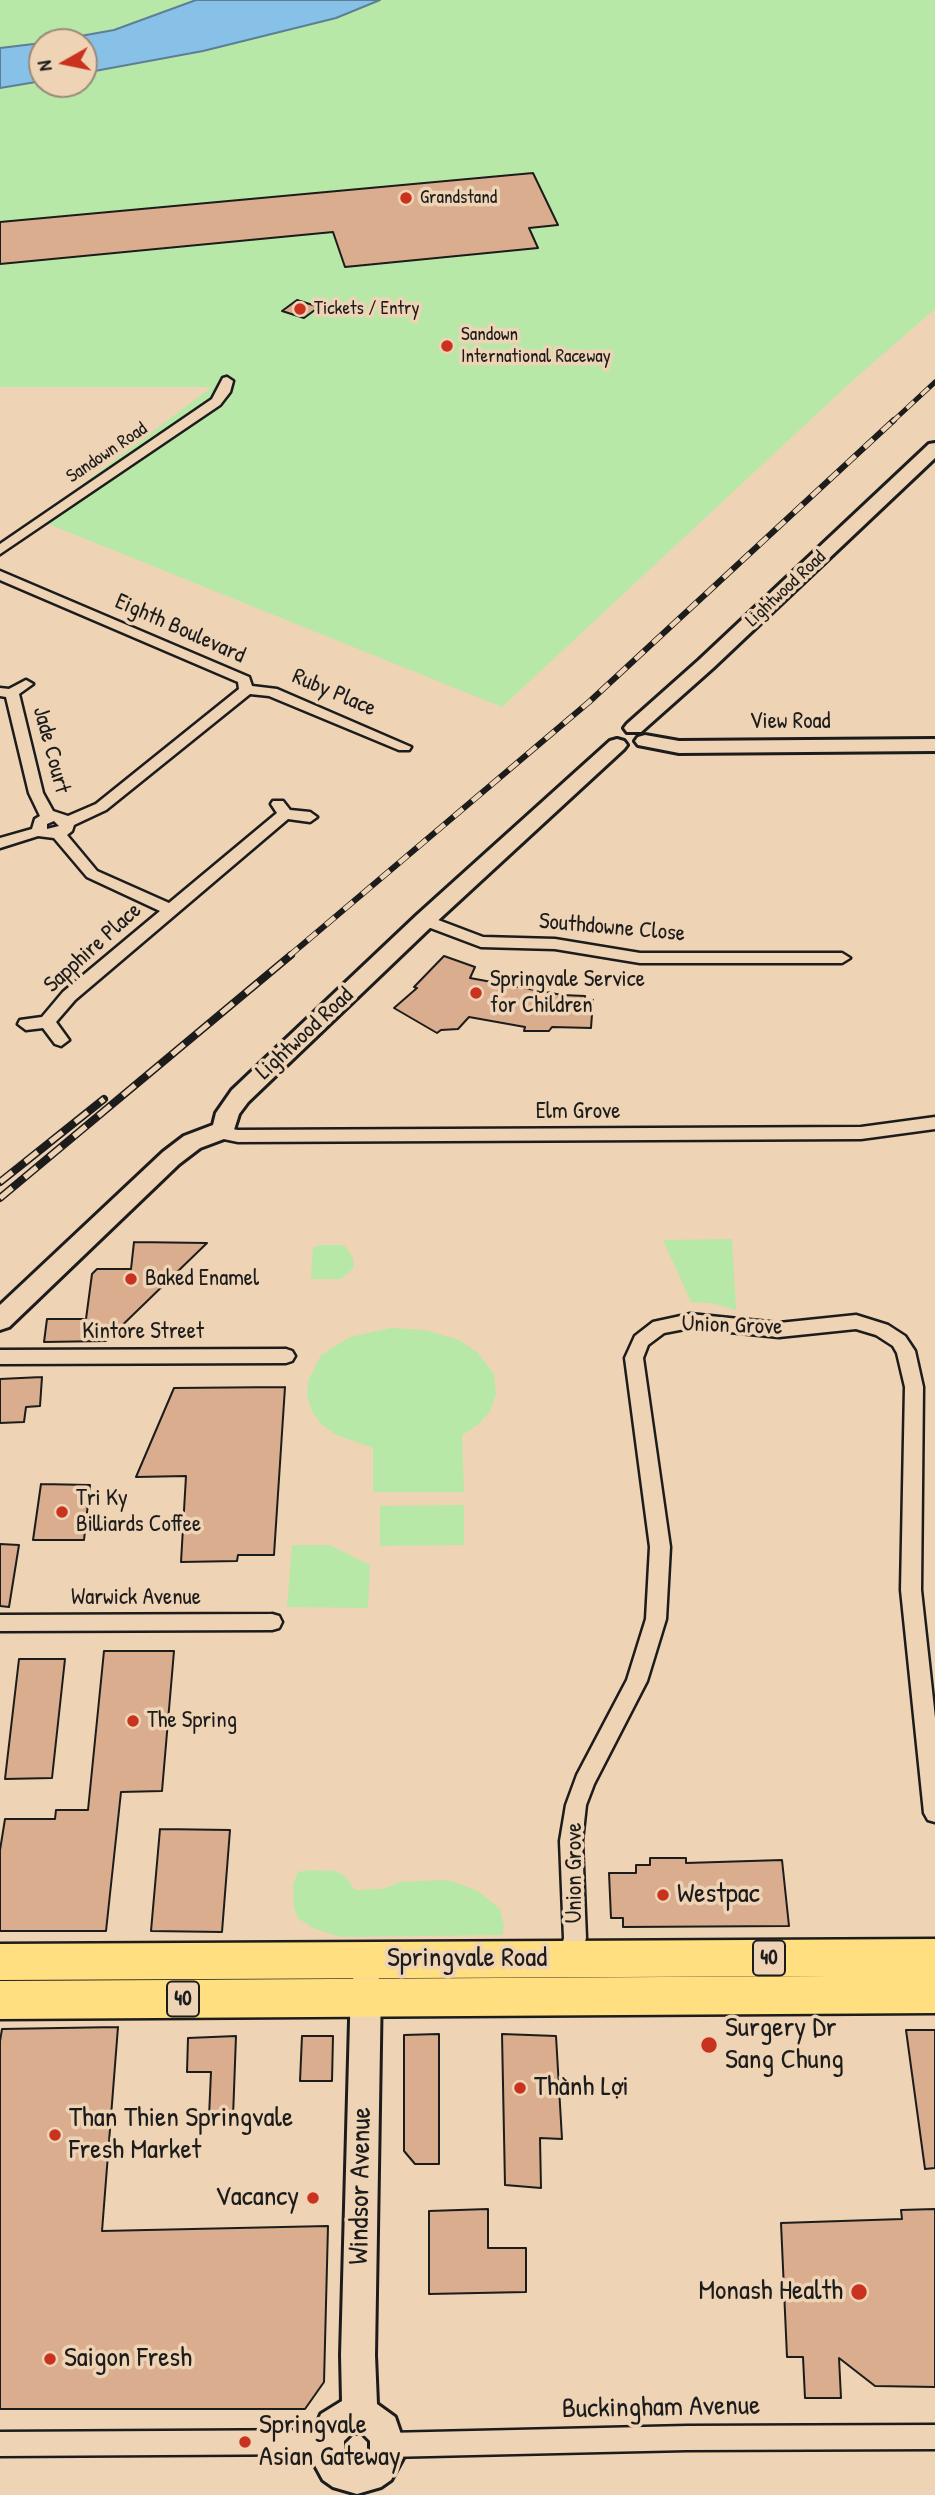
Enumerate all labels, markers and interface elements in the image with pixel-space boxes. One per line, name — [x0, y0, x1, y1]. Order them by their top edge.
north arrow — [28, 28, 98, 98]
text: N — [31, 59, 58, 73]
place label: Grandstand — [420, 187, 497, 209]
marker: Grandstand — [398, 190, 414, 206]
place label: Tickets / Entry — [314, 298, 419, 320]
marker: Tickets / Entry — [292, 301, 308, 317]
place label: Sandown International Raceway — [461, 324, 611, 368]
marker: Sandown International Raceway — [439, 338, 455, 354]
street label: Sandown Road — [62, 418, 152, 488]
street label: Lightwood Road — [741, 546, 831, 632]
street label: Eighth Boulevard — [111, 588, 249, 670]
street label: Ruby Place — [288, 663, 380, 723]
street label: Jade Court — [26, 704, 76, 796]
street label: View Road — [750, 708, 830, 736]
street label: Sapphire Place — [39, 897, 147, 999]
street label: Southdowne Close — [538, 908, 686, 948]
place label: Springvale Service for Children — [490, 966, 645, 1020]
street label: Lightwood Road — [251, 982, 359, 1086]
marker: Springvale Service for Children — [468, 985, 484, 1001]
street label: Elm Grove — [536, 1098, 620, 1126]
place label: Baked Enamel — [145, 1265, 259, 1293]
marker: Baked Enamel — [123, 1271, 139, 1287]
street label: Union Grove — [681, 1310, 783, 1342]
street label: Kintore Street — [82, 1318, 204, 1346]
place label: Tri Ky Billiards Coffee — [76, 1485, 201, 1539]
marker: Tri Ky Billiards Coffee — [54, 1504, 70, 1520]
street label: Warwick Avenue — [71, 1584, 201, 1612]
place label: The Spring — [147, 1707, 237, 1735]
marker: The Spring — [125, 1713, 141, 1729]
street label: Union Grove — [561, 1823, 589, 1923]
place label: Westpac — [677, 1878, 760, 1912]
marker: Westpac — [655, 1887, 671, 1903]
road number: 40 — [753, 1940, 785, 1976]
street label: Springvale Road — [387, 1942, 547, 1976]
road number: 40 — [167, 1982, 199, 2016]
place label: Surgery Dr Sang Chung — [725, 2012, 844, 2078]
marker: Surgery Dr Sang Chung — [699, 2035, 719, 2055]
place label: Thành Lợi — [534, 2071, 629, 2105]
marker: Thành Lợi — [512, 2080, 528, 2096]
place label: Than Thien Springvale Fresh Market — [69, 2102, 293, 2168]
street label: Windsor Avenue — [343, 2107, 379, 2265]
marker: Than Thien Springvale Fresh Market — [47, 2127, 63, 2143]
place label: Vacancy — [215, 2181, 299, 2215]
marker: Vacancy — [305, 2190, 321, 2206]
place label: Monash Health — [698, 2275, 843, 2309]
marker: Monash Health — [849, 2282, 869, 2302]
place label: Saigon Fresh — [64, 2342, 192, 2376]
marker: Saigon Fresh — [42, 2351, 58, 2367]
street label: Buckingham Avenue — [561, 2389, 761, 2427]
place label: Springvale Asian Gateway — [259, 2409, 401, 2475]
marker: Springvale Asian Gateway — [237, 2434, 253, 2450]

